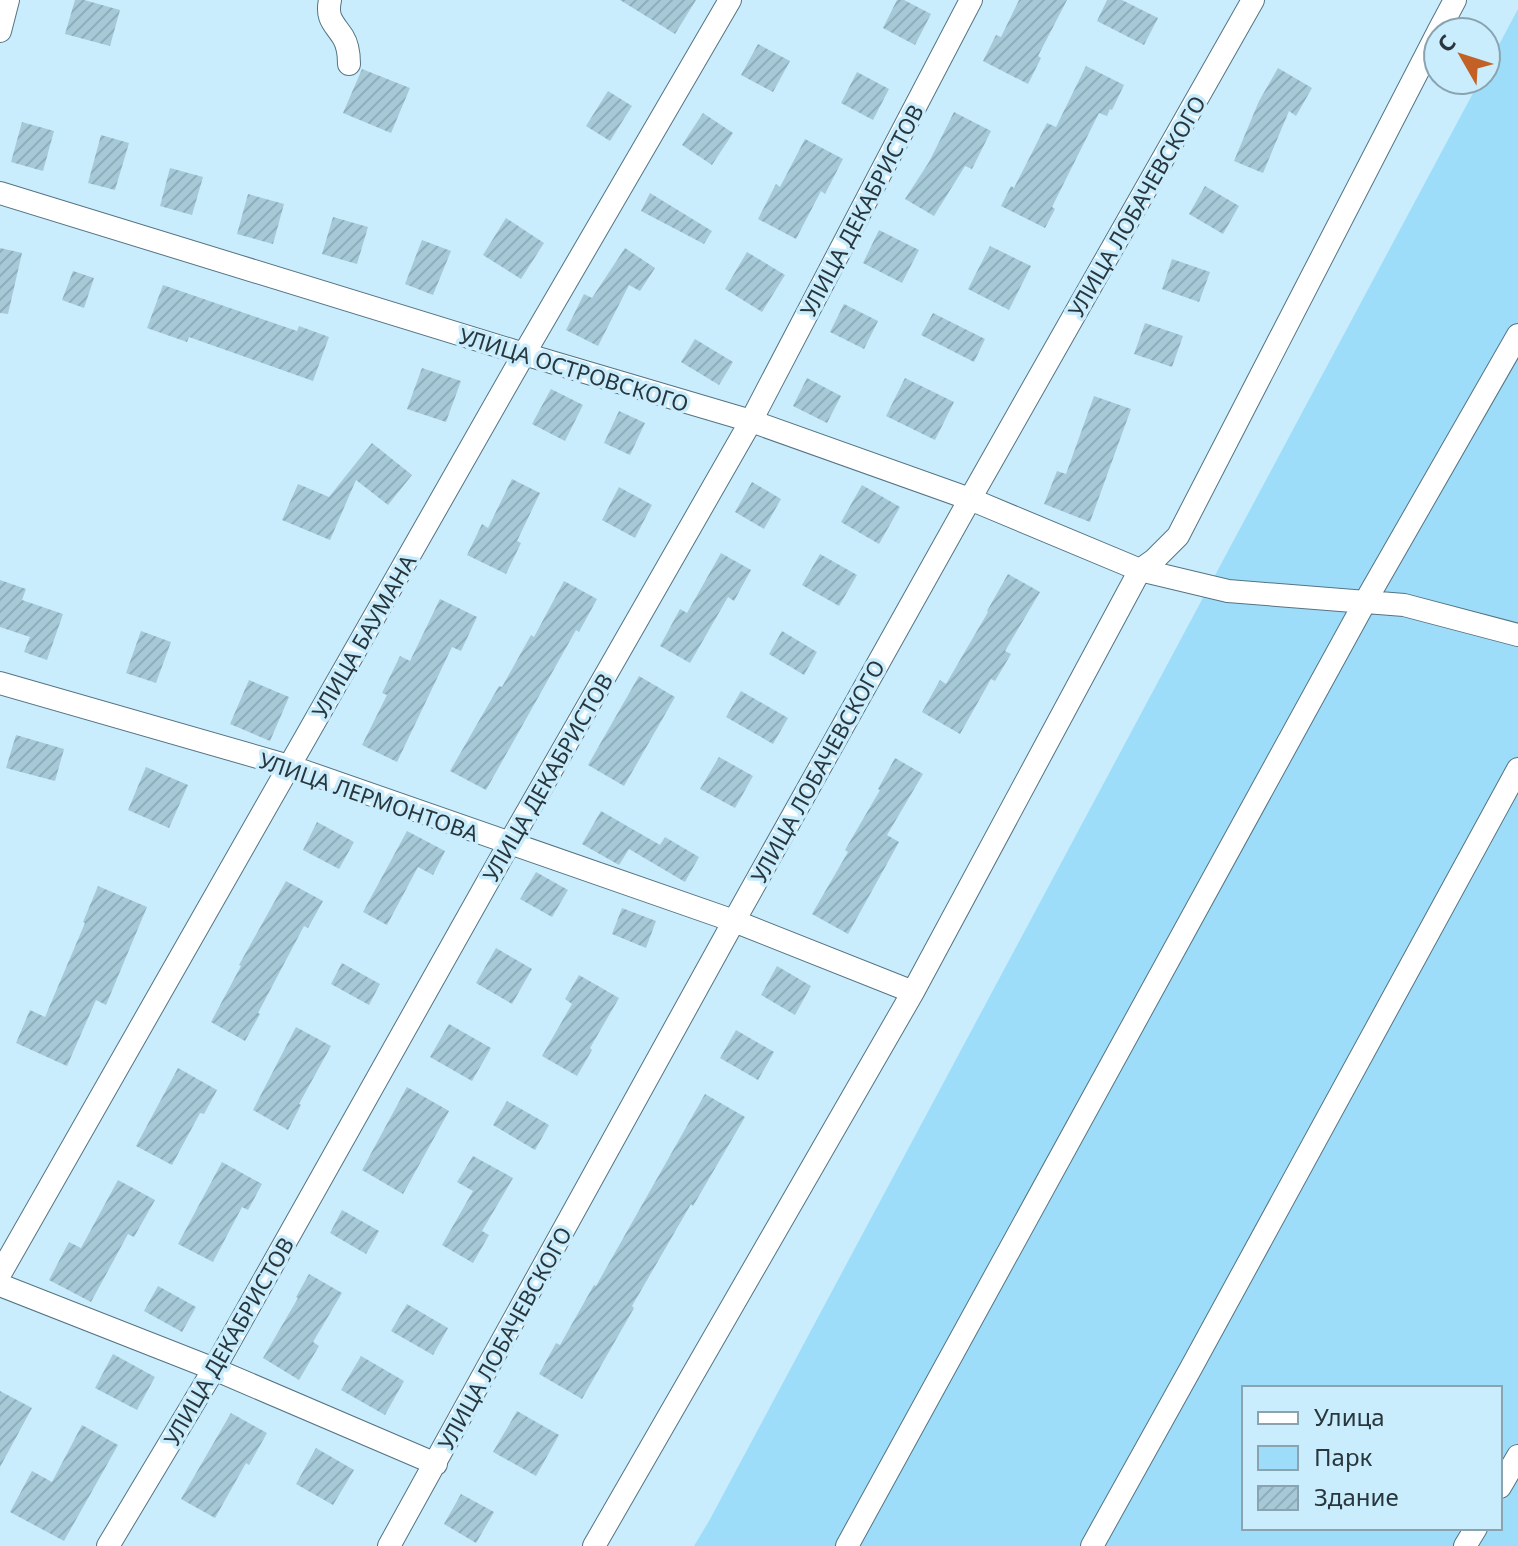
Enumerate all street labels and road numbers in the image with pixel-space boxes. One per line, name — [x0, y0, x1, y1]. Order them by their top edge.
street label: УЛИЦА ЛОБАЧЕВСКОГО — [1060, 90, 1212, 322]
street label: УЛИЦА ДЕКАБРИСТОВ — [792, 99, 930, 321]
street label: УЛИЦА ОСТРОВСКОГО — [456, 320, 692, 418]
street label: УЛИЦА БАУМАНА — [304, 548, 423, 723]
street label: УЛИЦА ЛОБАЧЕВСКОГО — [743, 654, 891, 888]
street label: УЛИЦА ДЕКАБРИСТОВ — [475, 667, 619, 887]
street label: УЛИЦА ЛЕРМОНТОВА — [255, 744, 484, 848]
street label: УЛИЦА ЛОБАЧЕВСКОГО — [430, 1221, 578, 1455]
street label: УЛИЦА ДЕКАБРИСТОВ — [156, 1231, 300, 1451]

